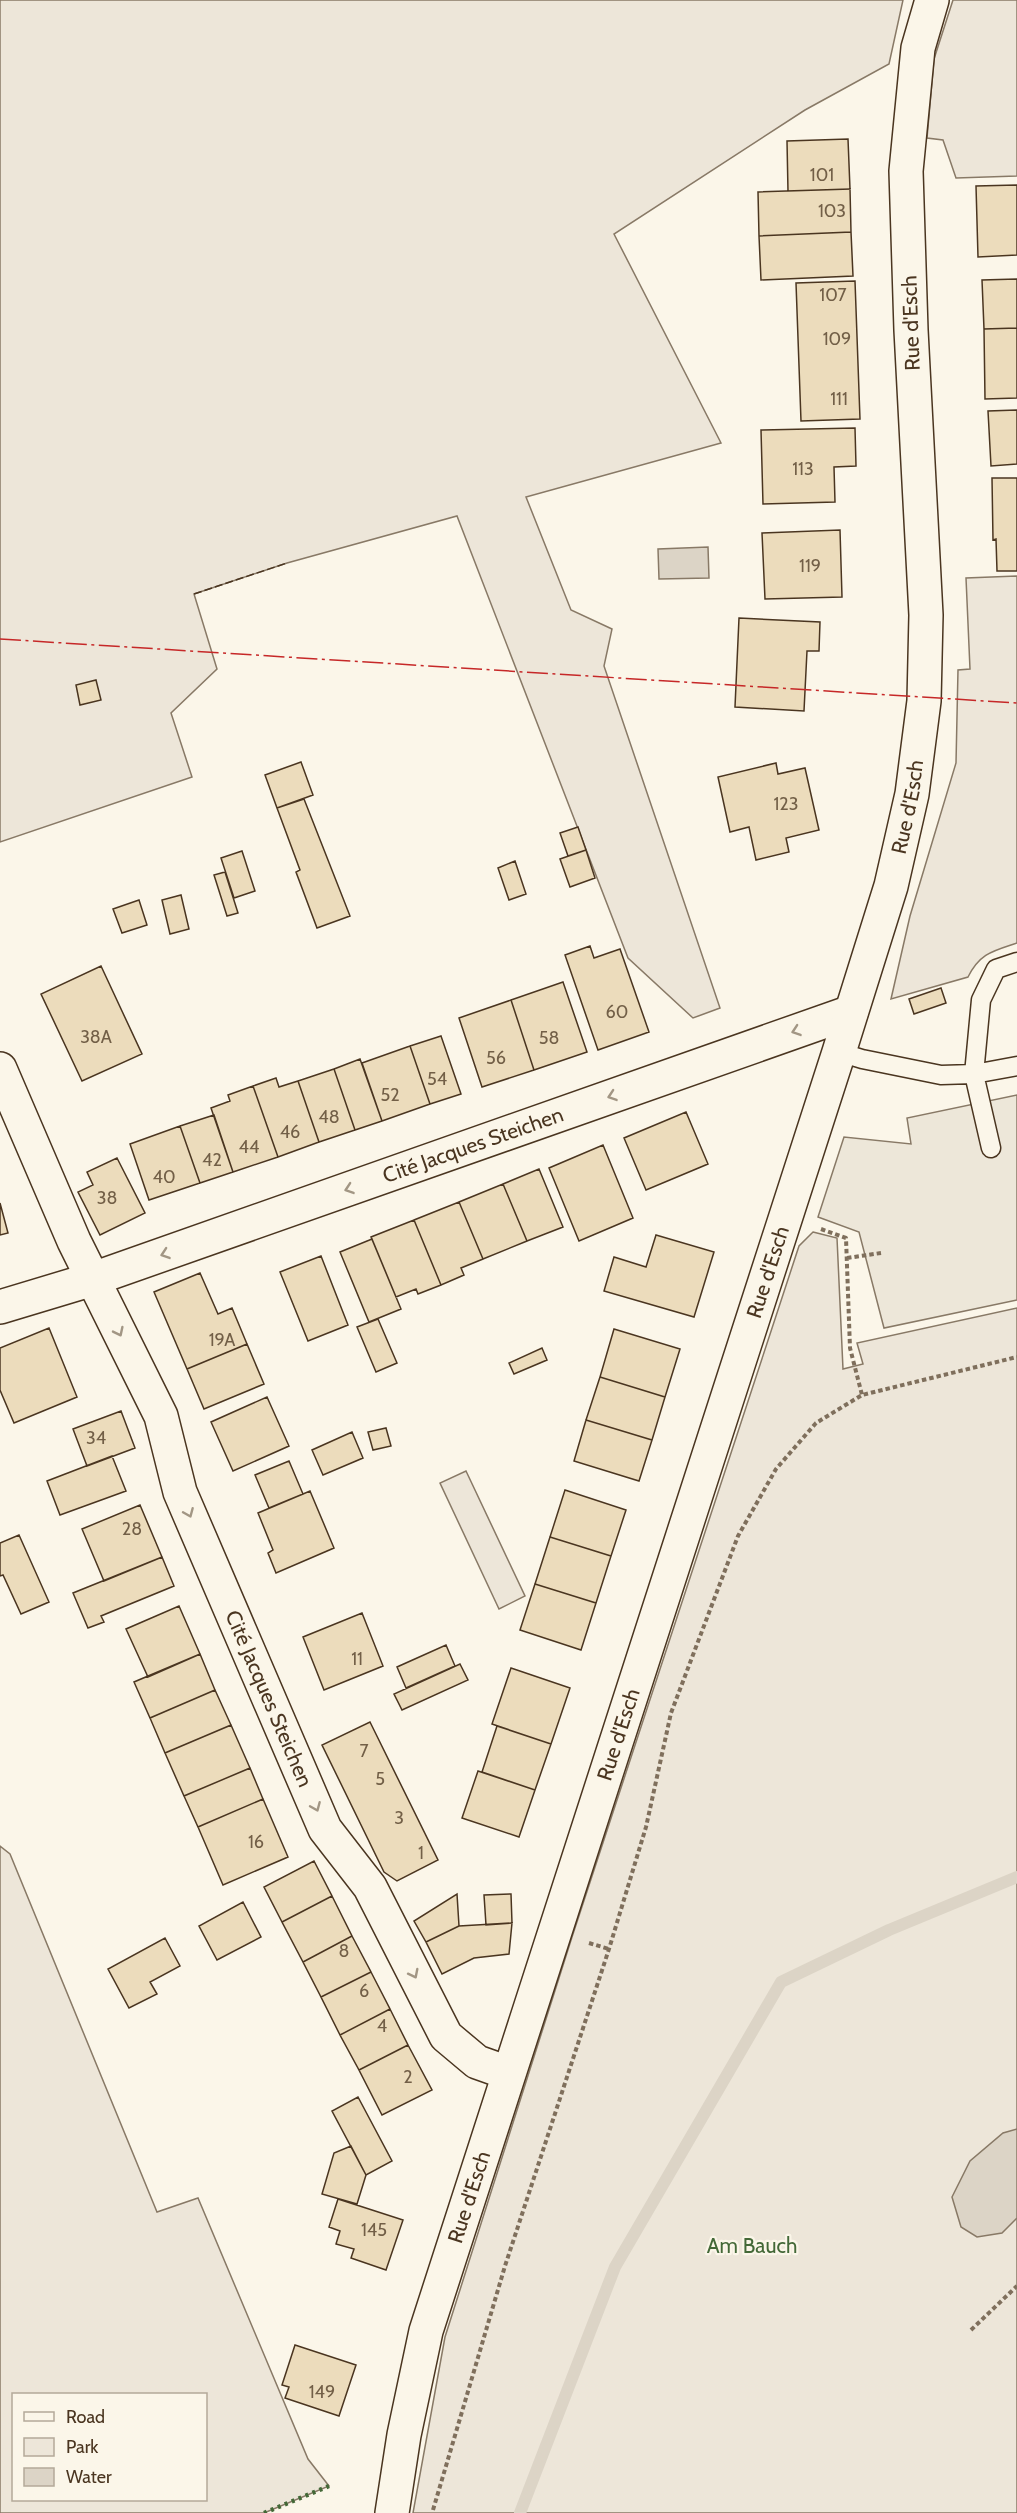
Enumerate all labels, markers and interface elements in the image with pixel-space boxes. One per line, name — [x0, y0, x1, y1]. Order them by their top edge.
house number: 101 — [810, 164, 834, 186]
house number: 103 — [818, 200, 846, 222]
street label: Rue d'Esch — [896, 275, 925, 371]
house number: 107 — [819, 284, 847, 306]
house number: 109 — [823, 328, 851, 350]
house number: 111 — [830, 388, 848, 410]
house number: 113 — [792, 458, 814, 480]
house number: 119 — [799, 555, 821, 577]
street label: Rue d'Esch — [886, 758, 928, 856]
house number: 123 — [773, 793, 799, 815]
house number: 60 — [606, 1001, 628, 1023]
one-way arrow — [791, 1024, 802, 1036]
house number: 38A — [80, 1026, 112, 1048]
house number: 58 — [539, 1027, 559, 1049]
house number: 56 — [486, 1047, 506, 1069]
house number: 54 — [427, 1068, 447, 1090]
house number: 52 — [380, 1084, 400, 1106]
one-way arrow — [607, 1088, 618, 1101]
street label: Cité Jacques Steichen — [379, 1101, 566, 1188]
house number: 48 — [318, 1106, 340, 1128]
house number: 46 — [280, 1121, 300, 1143]
house number: 44 — [239, 1136, 259, 1158]
house number: 42 — [202, 1149, 222, 1171]
house number: 40 — [153, 1166, 175, 1188]
one-way arrow — [344, 1181, 355, 1194]
house number: 38 — [97, 1187, 117, 1209]
street label: Rue d'Esch — [741, 1223, 794, 1321]
one-way arrow — [160, 1246, 171, 1259]
one-way arrow — [112, 1325, 123, 1336]
house number: 19A — [209, 1329, 235, 1351]
house number: 34 — [86, 1427, 106, 1449]
one-way arrow — [181, 1506, 193, 1517]
house number: 28 — [122, 1518, 142, 1540]
street label: Cité Jacques Steichen — [220, 1606, 318, 1791]
house number: 11 — [351, 1648, 363, 1670]
street label: Rue d'Esch — [592, 1685, 645, 1784]
house number: 7 — [359, 1740, 369, 1762]
house number: 5 — [375, 1768, 385, 1790]
one-way arrow — [308, 1801, 320, 1812]
house number: 3 — [394, 1807, 404, 1829]
house number: 16 — [248, 1831, 264, 1853]
house number: 1 — [418, 1842, 424, 1864]
house number: 8 — [339, 1940, 349, 1962]
one-way arrow — [407, 1968, 419, 1979]
house number: 6 — [359, 1980, 369, 2002]
house number: 4 — [377, 2015, 387, 2037]
house number: 2 — [403, 2066, 413, 2088]
street label: Rue d'Esch — [442, 2148, 495, 2246]
house number: 145 — [361, 2219, 387, 2241]
park label: Am Bauch — [707, 2233, 797, 2258]
house number: 149 — [309, 2381, 335, 2403]
legend — [12, 2393, 207, 2501]
text: Road — [66, 2406, 105, 2428]
text: Park — [66, 2436, 99, 2458]
text: Water — [66, 2466, 112, 2488]

